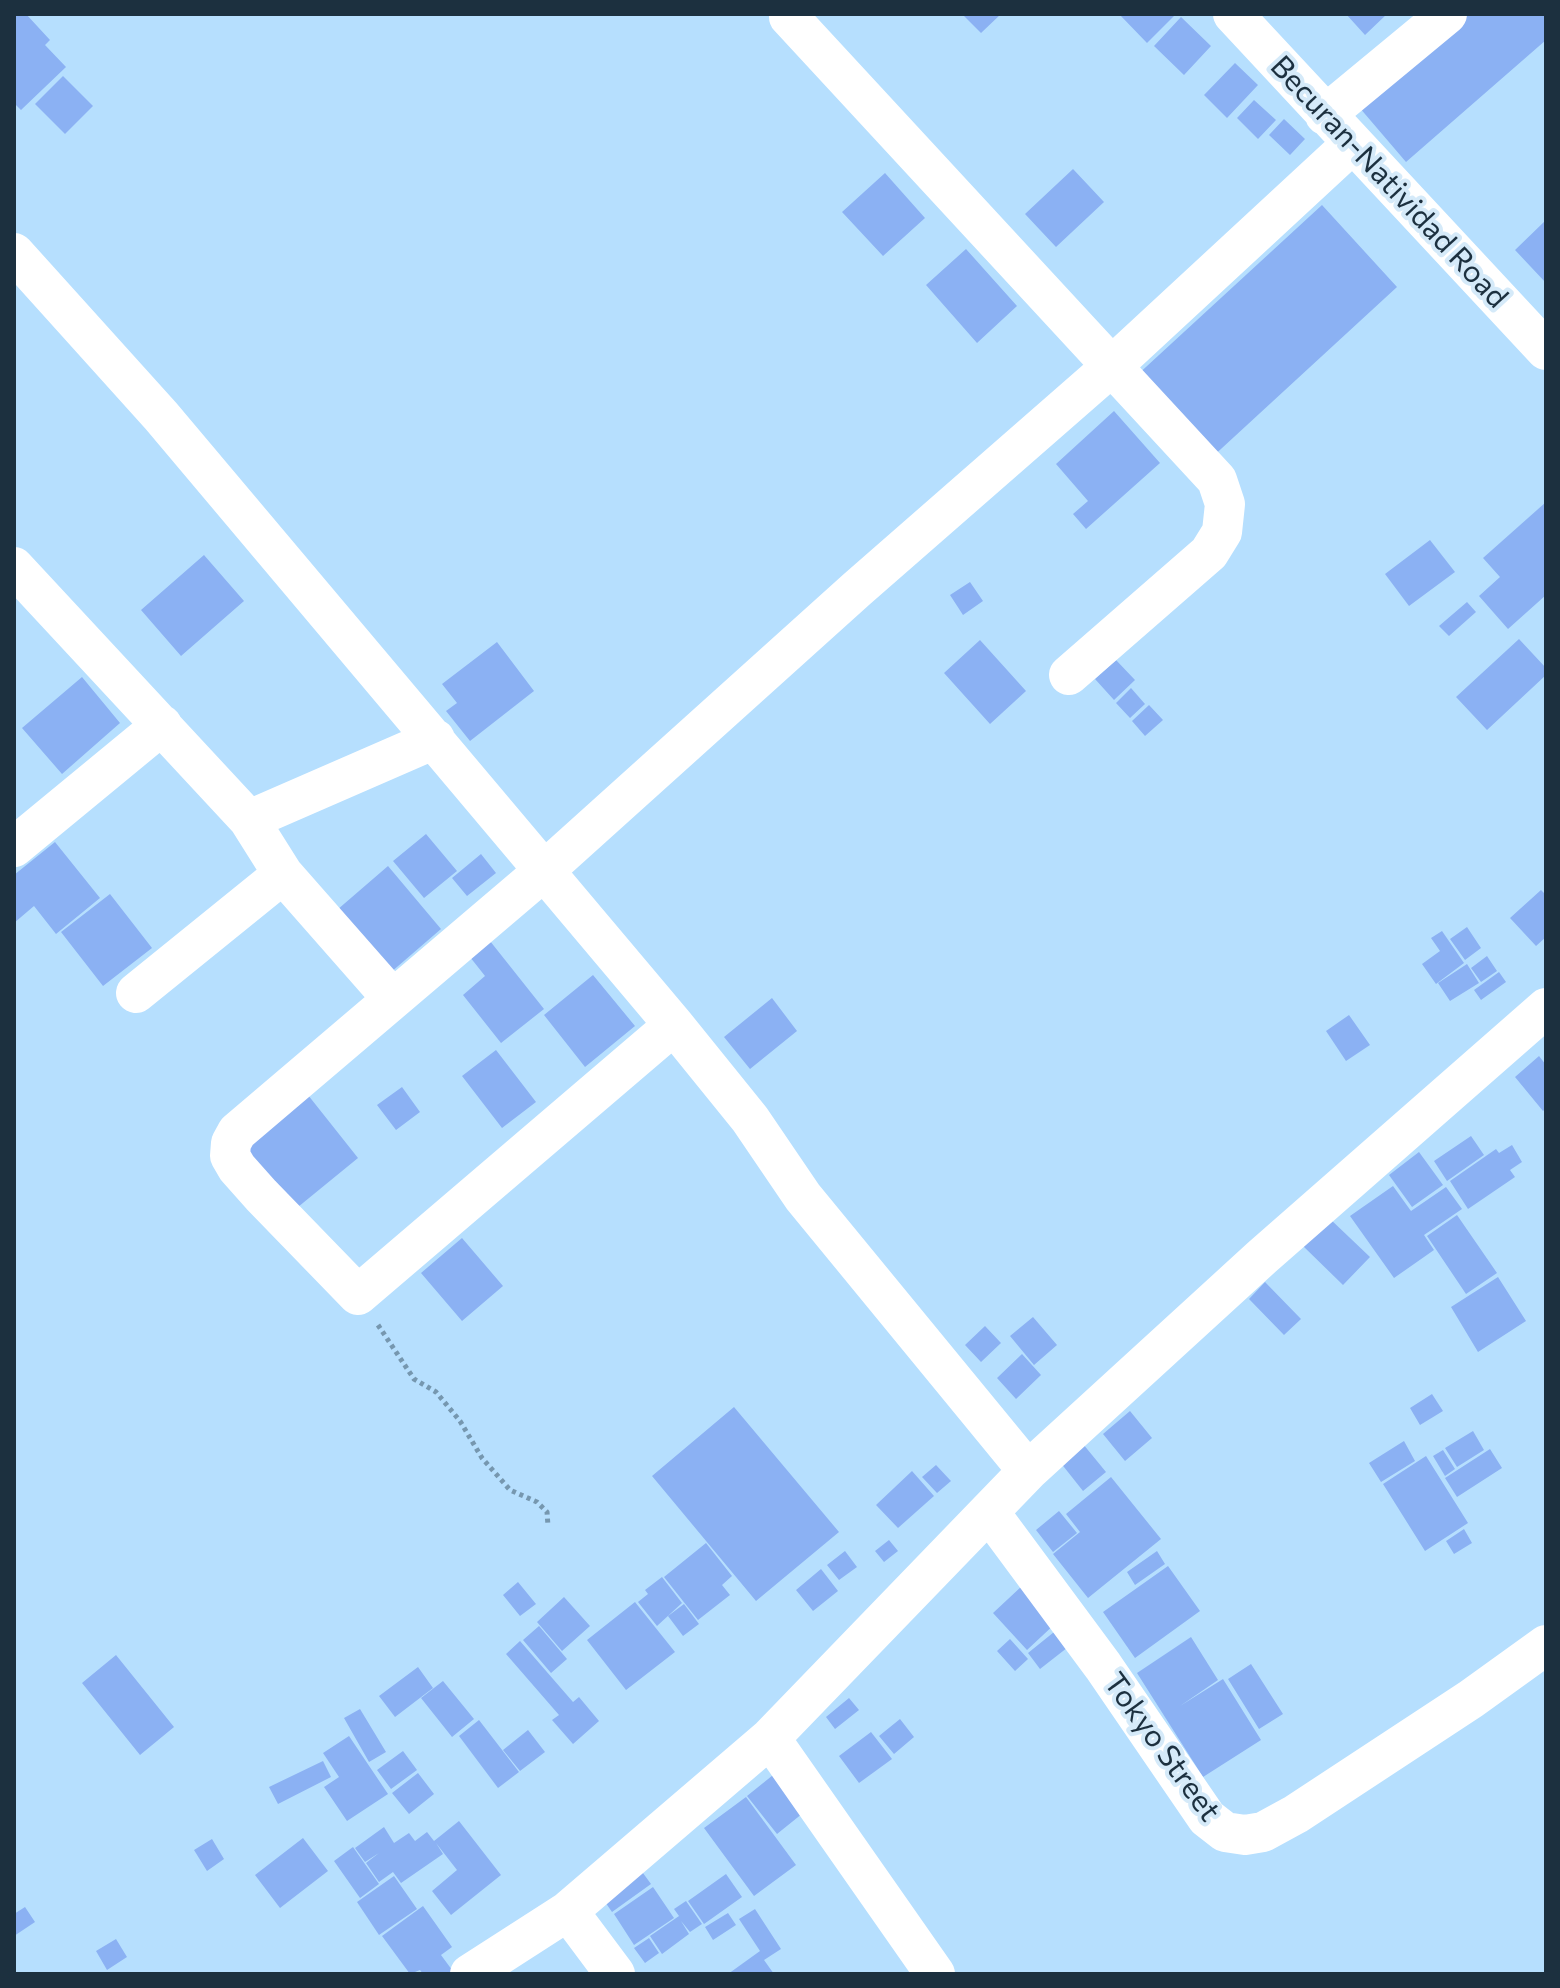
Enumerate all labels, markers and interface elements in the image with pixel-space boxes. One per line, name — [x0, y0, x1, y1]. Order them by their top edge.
street label: Becuran-Natividad Road — [1263, 48, 1515, 316]
street label: Tokyo Street — [1096, 1666, 1228, 1828]

